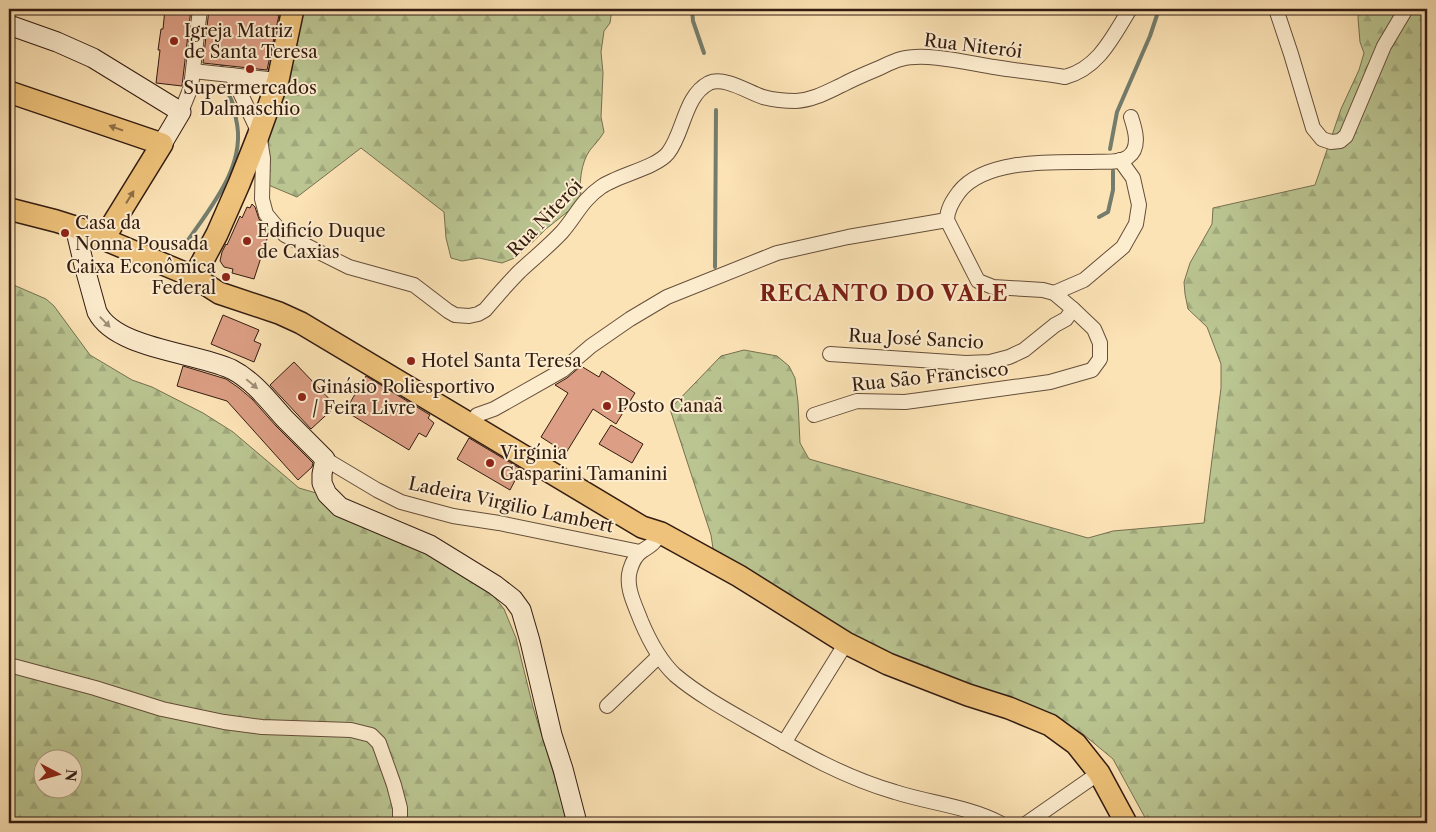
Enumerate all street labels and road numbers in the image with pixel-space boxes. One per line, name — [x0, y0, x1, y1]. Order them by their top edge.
street label: Rua Niterói — [923, 29, 1024, 63]
street label: Rua Niterói — [503, 174, 588, 261]
street label: Rua José Sancio — [848, 324, 984, 354]
street label: Rua São Francisco — [851, 358, 1009, 396]
street label: Ladeira Virgilio Lambert — [406, 472, 616, 538]

